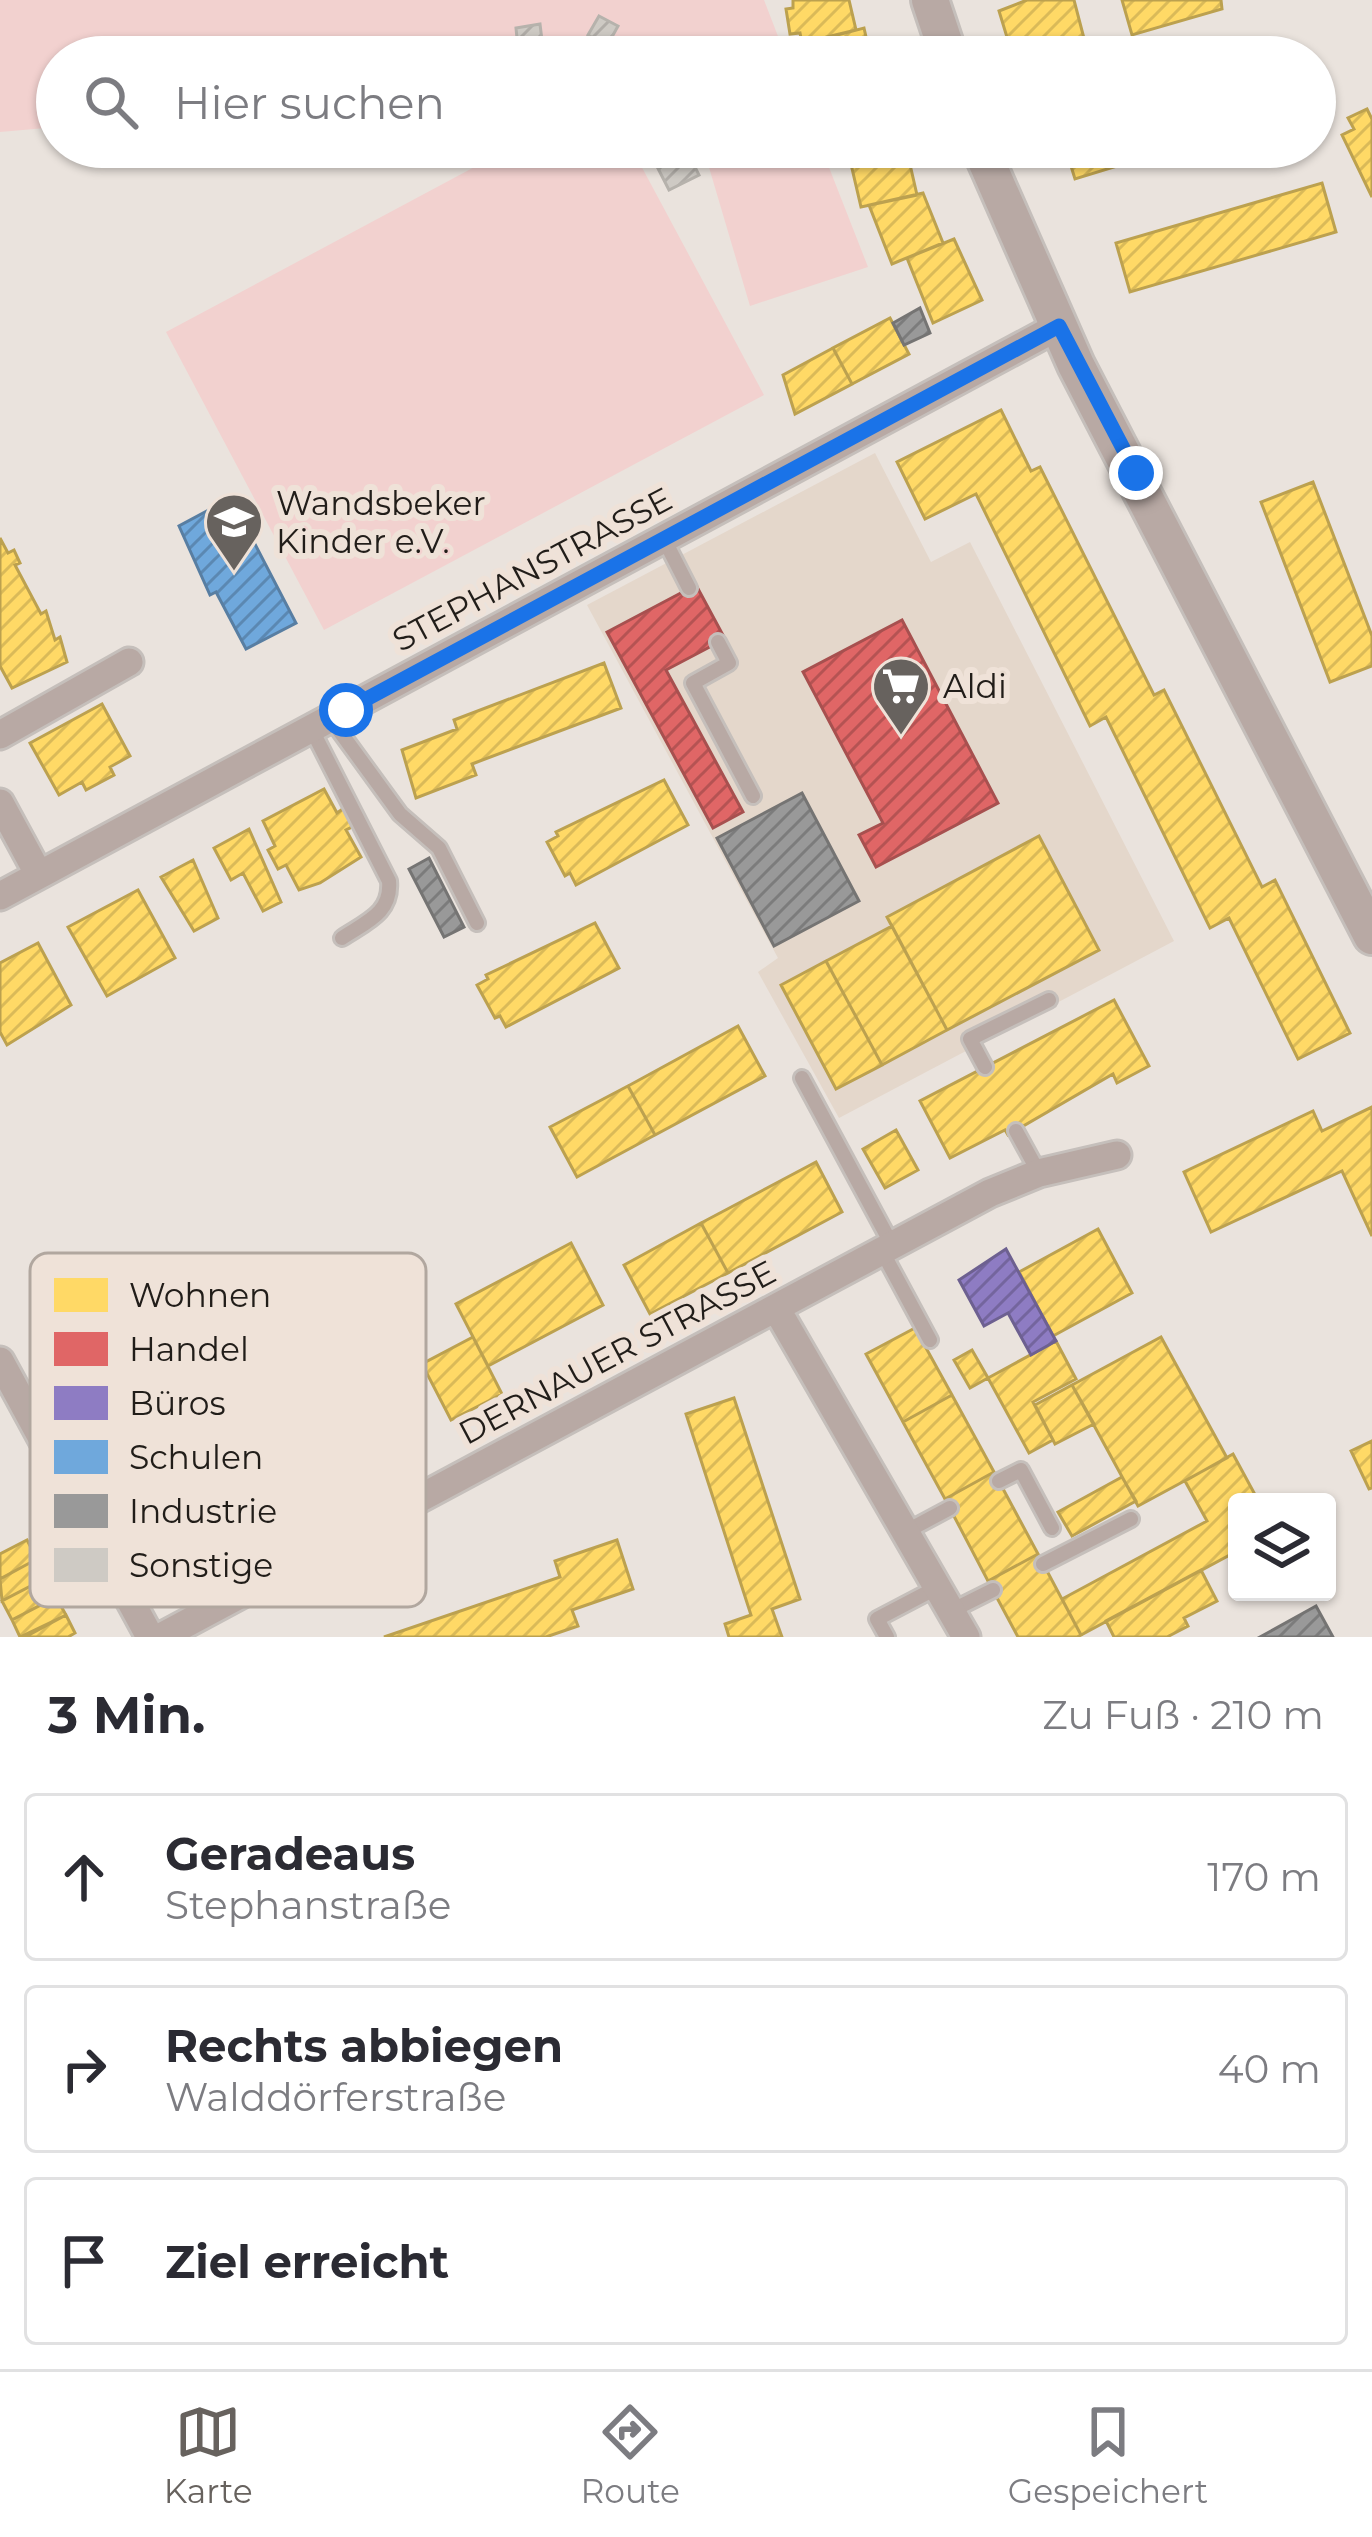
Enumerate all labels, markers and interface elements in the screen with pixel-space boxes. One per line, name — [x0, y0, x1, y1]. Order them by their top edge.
search box — [36, 36, 1336, 168]
icon: search — [78, 69, 144, 135]
text: Hier suchen — [174, 75, 445, 130]
route end — [1109, 446, 1163, 500]
street label: STEPHANSTRASSE — [385, 478, 679, 660]
place label: Wandsbeker Kinder e.V. — [276, 483, 486, 561]
school or university icon: Wandsbeker Kinder e.V. — [203, 491, 265, 573]
supermarket icon: Aldi — [870, 655, 932, 737]
place label: Aldi — [943, 666, 1007, 706]
route start — [319, 683, 373, 737]
street label: DERNAUER STRASSE — [452, 1251, 782, 1453]
legend — [30, 1253, 426, 1607]
text: Wohnen — [129, 1275, 271, 1315]
text: Handel — [129, 1329, 249, 1369]
text: Büros — [129, 1383, 226, 1423]
text: Schulen — [129, 1437, 263, 1477]
text: Industrie — [129, 1491, 277, 1531]
map controls — [1228, 1493, 1336, 1601]
button: layers — [1228, 1493, 1336, 1601]
text: Sonstige — [129, 1545, 273, 1585]
text: 3 Min. — [48, 1684, 205, 1746]
text: Zu Fuß · 210 m — [1042, 1691, 1324, 1739]
text: Geradeaus — [165, 1826, 415, 1881]
icon: ahead — [51, 1844, 117, 1910]
text: 170 m — [1207, 1853, 1321, 1901]
text: Stephanstraße — [165, 1881, 451, 1929]
text: Rechts abbiegen — [165, 2018, 563, 2073]
icon: right — [51, 2036, 117, 2102]
text: 40 m — [1218, 2045, 1321, 2093]
text: Walddörferstraße — [165, 2073, 506, 2121]
icon: arrive — [51, 2228, 117, 2294]
text: Ziel erreicht — [165, 2234, 449, 2289]
tab: Karte — [164, 2399, 253, 2511]
tab: Route — [581, 2399, 680, 2511]
tab: Gespeichert — [1008, 2399, 1208, 2511]

